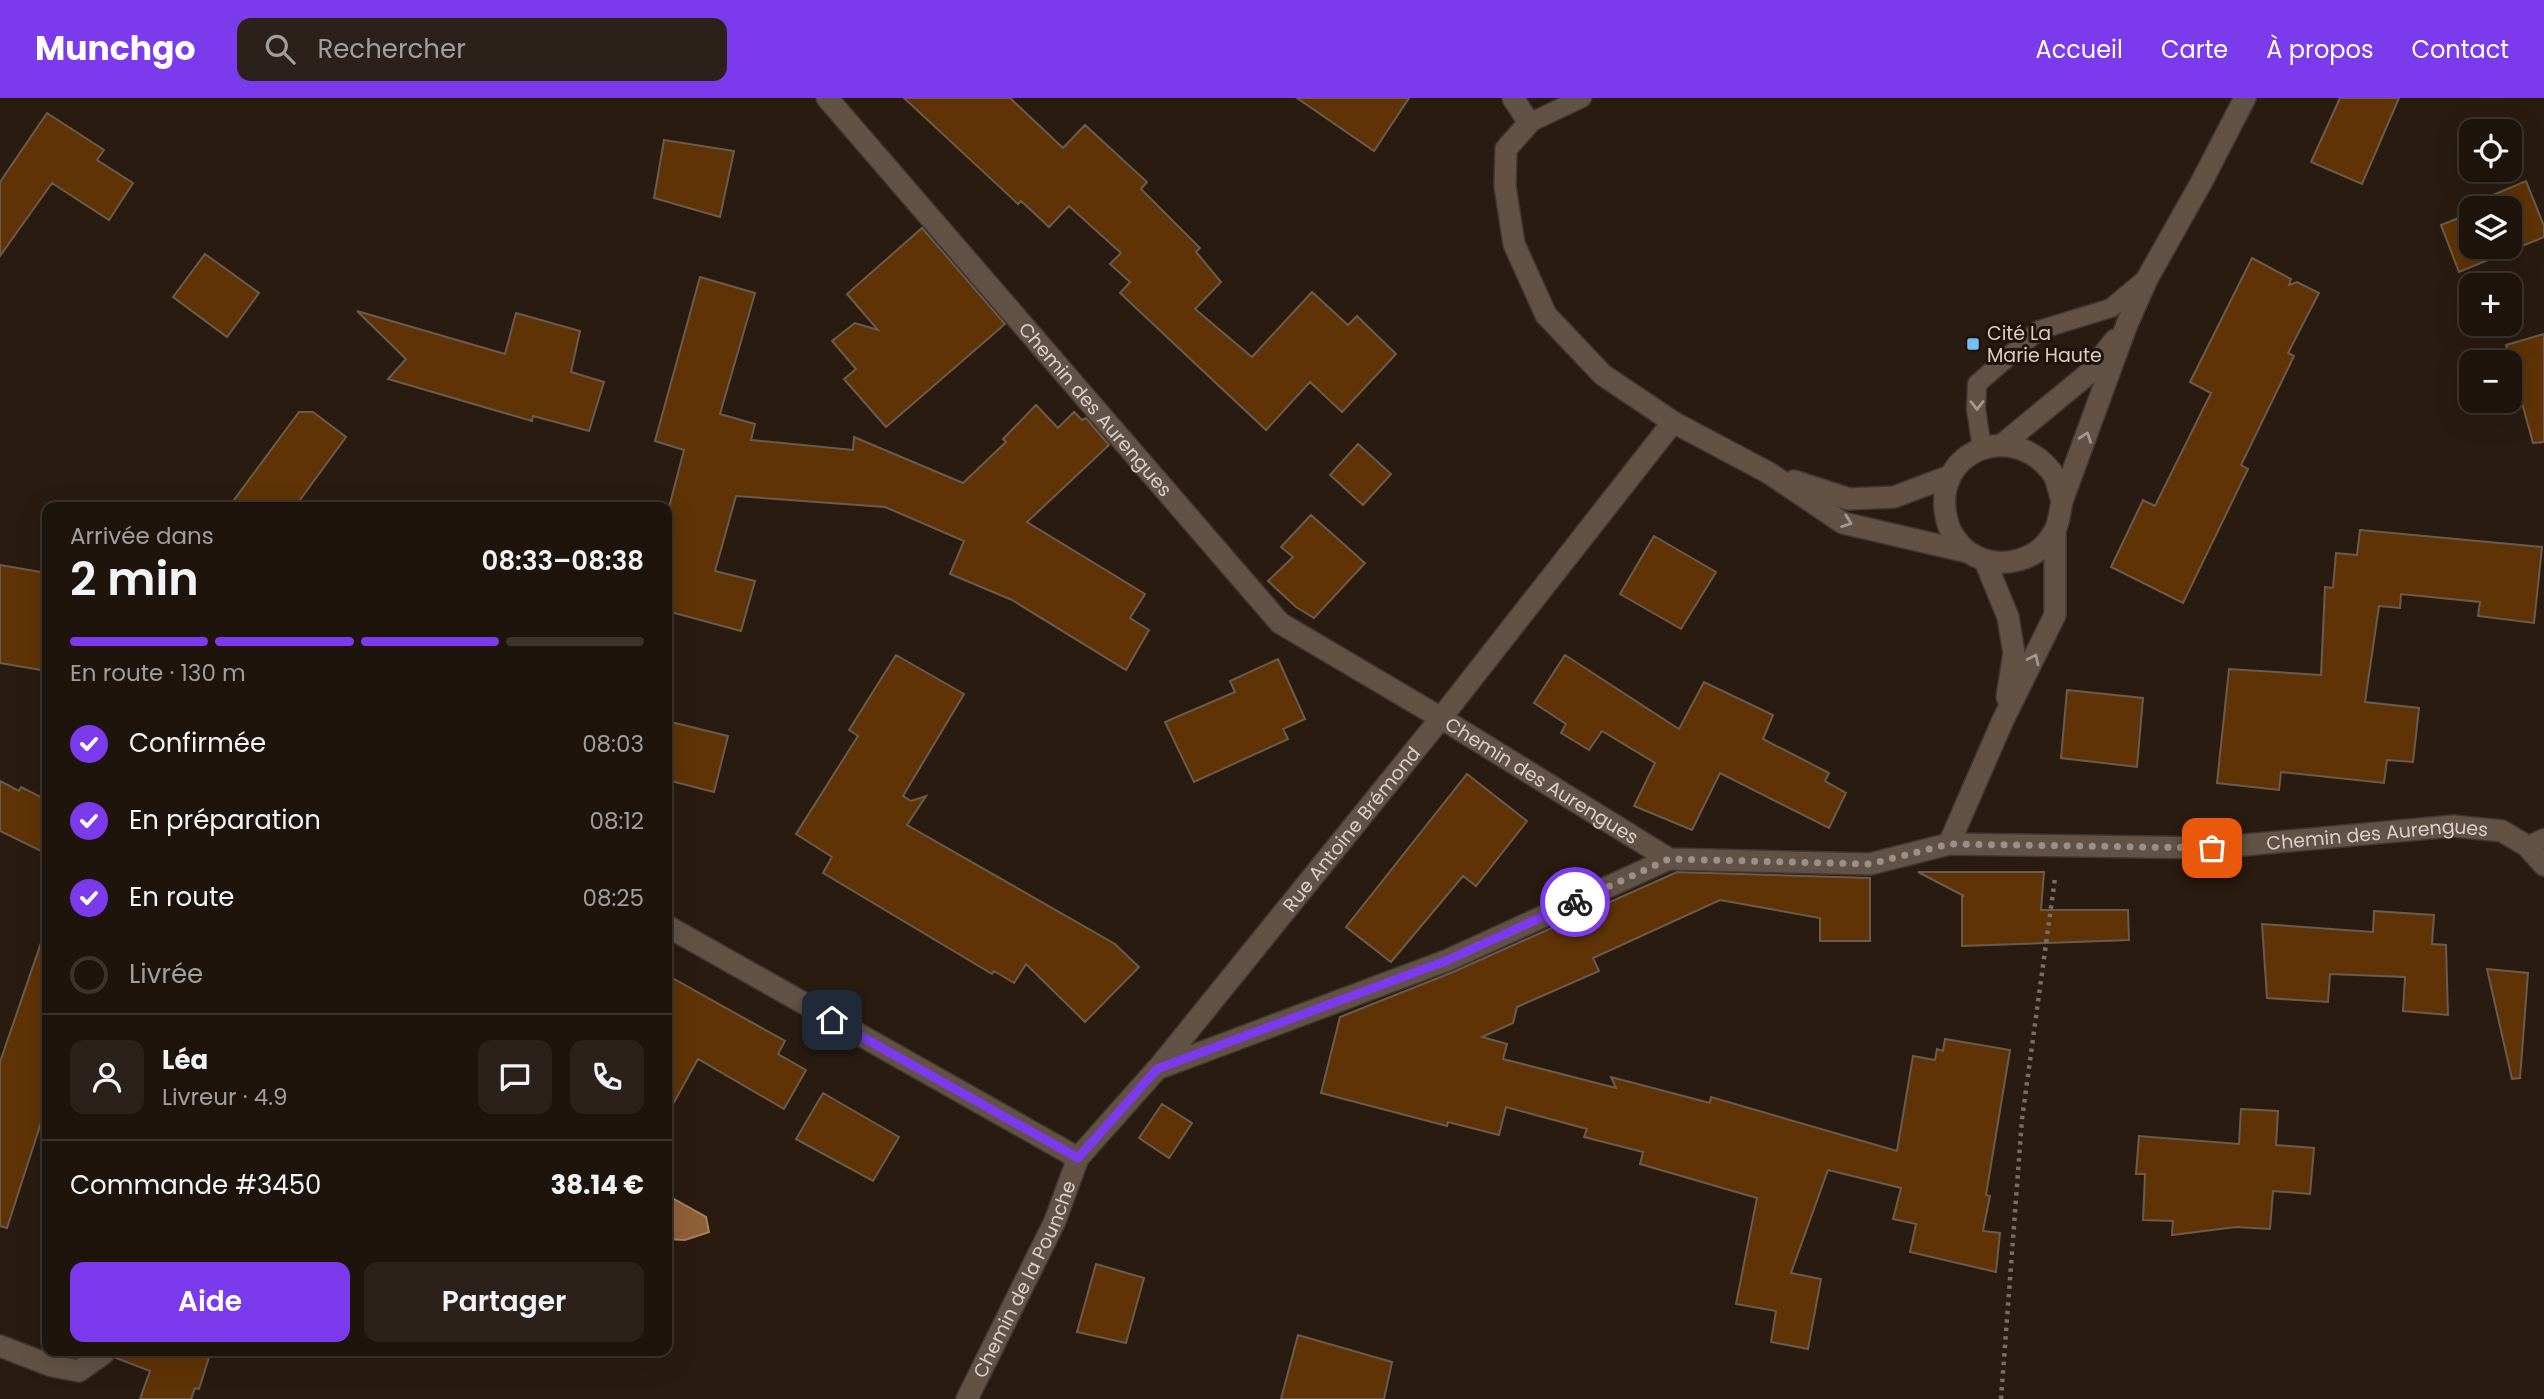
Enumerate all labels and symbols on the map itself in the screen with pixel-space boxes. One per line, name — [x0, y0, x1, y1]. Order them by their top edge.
street label: Chemin des Aurengues — [1012, 316, 1178, 503]
place label: Cité La Marie Haute — [1987, 320, 2102, 369]
marker: Cité La Marie Haute — [1965, 336, 1981, 352]
one-way arrow — [1969, 400, 1985, 411]
one-way arrow — [2077, 431, 2091, 443]
one-way arrow — [1840, 514, 1852, 528]
one-way arrow — [2025, 654, 2039, 666]
street label: Chemin des Aurengues — [1440, 711, 1643, 851]
street label: Rue Antoine Brémond — [1277, 741, 1427, 918]
street label: Chemin des Aurengues — [2265, 813, 2489, 857]
pin — [2182, 818, 2242, 878]
courier — [1540, 867, 1610, 937]
pin — [802, 990, 862, 1050]
street label: Chemin de la Pounche — [967, 1177, 1083, 1383]

